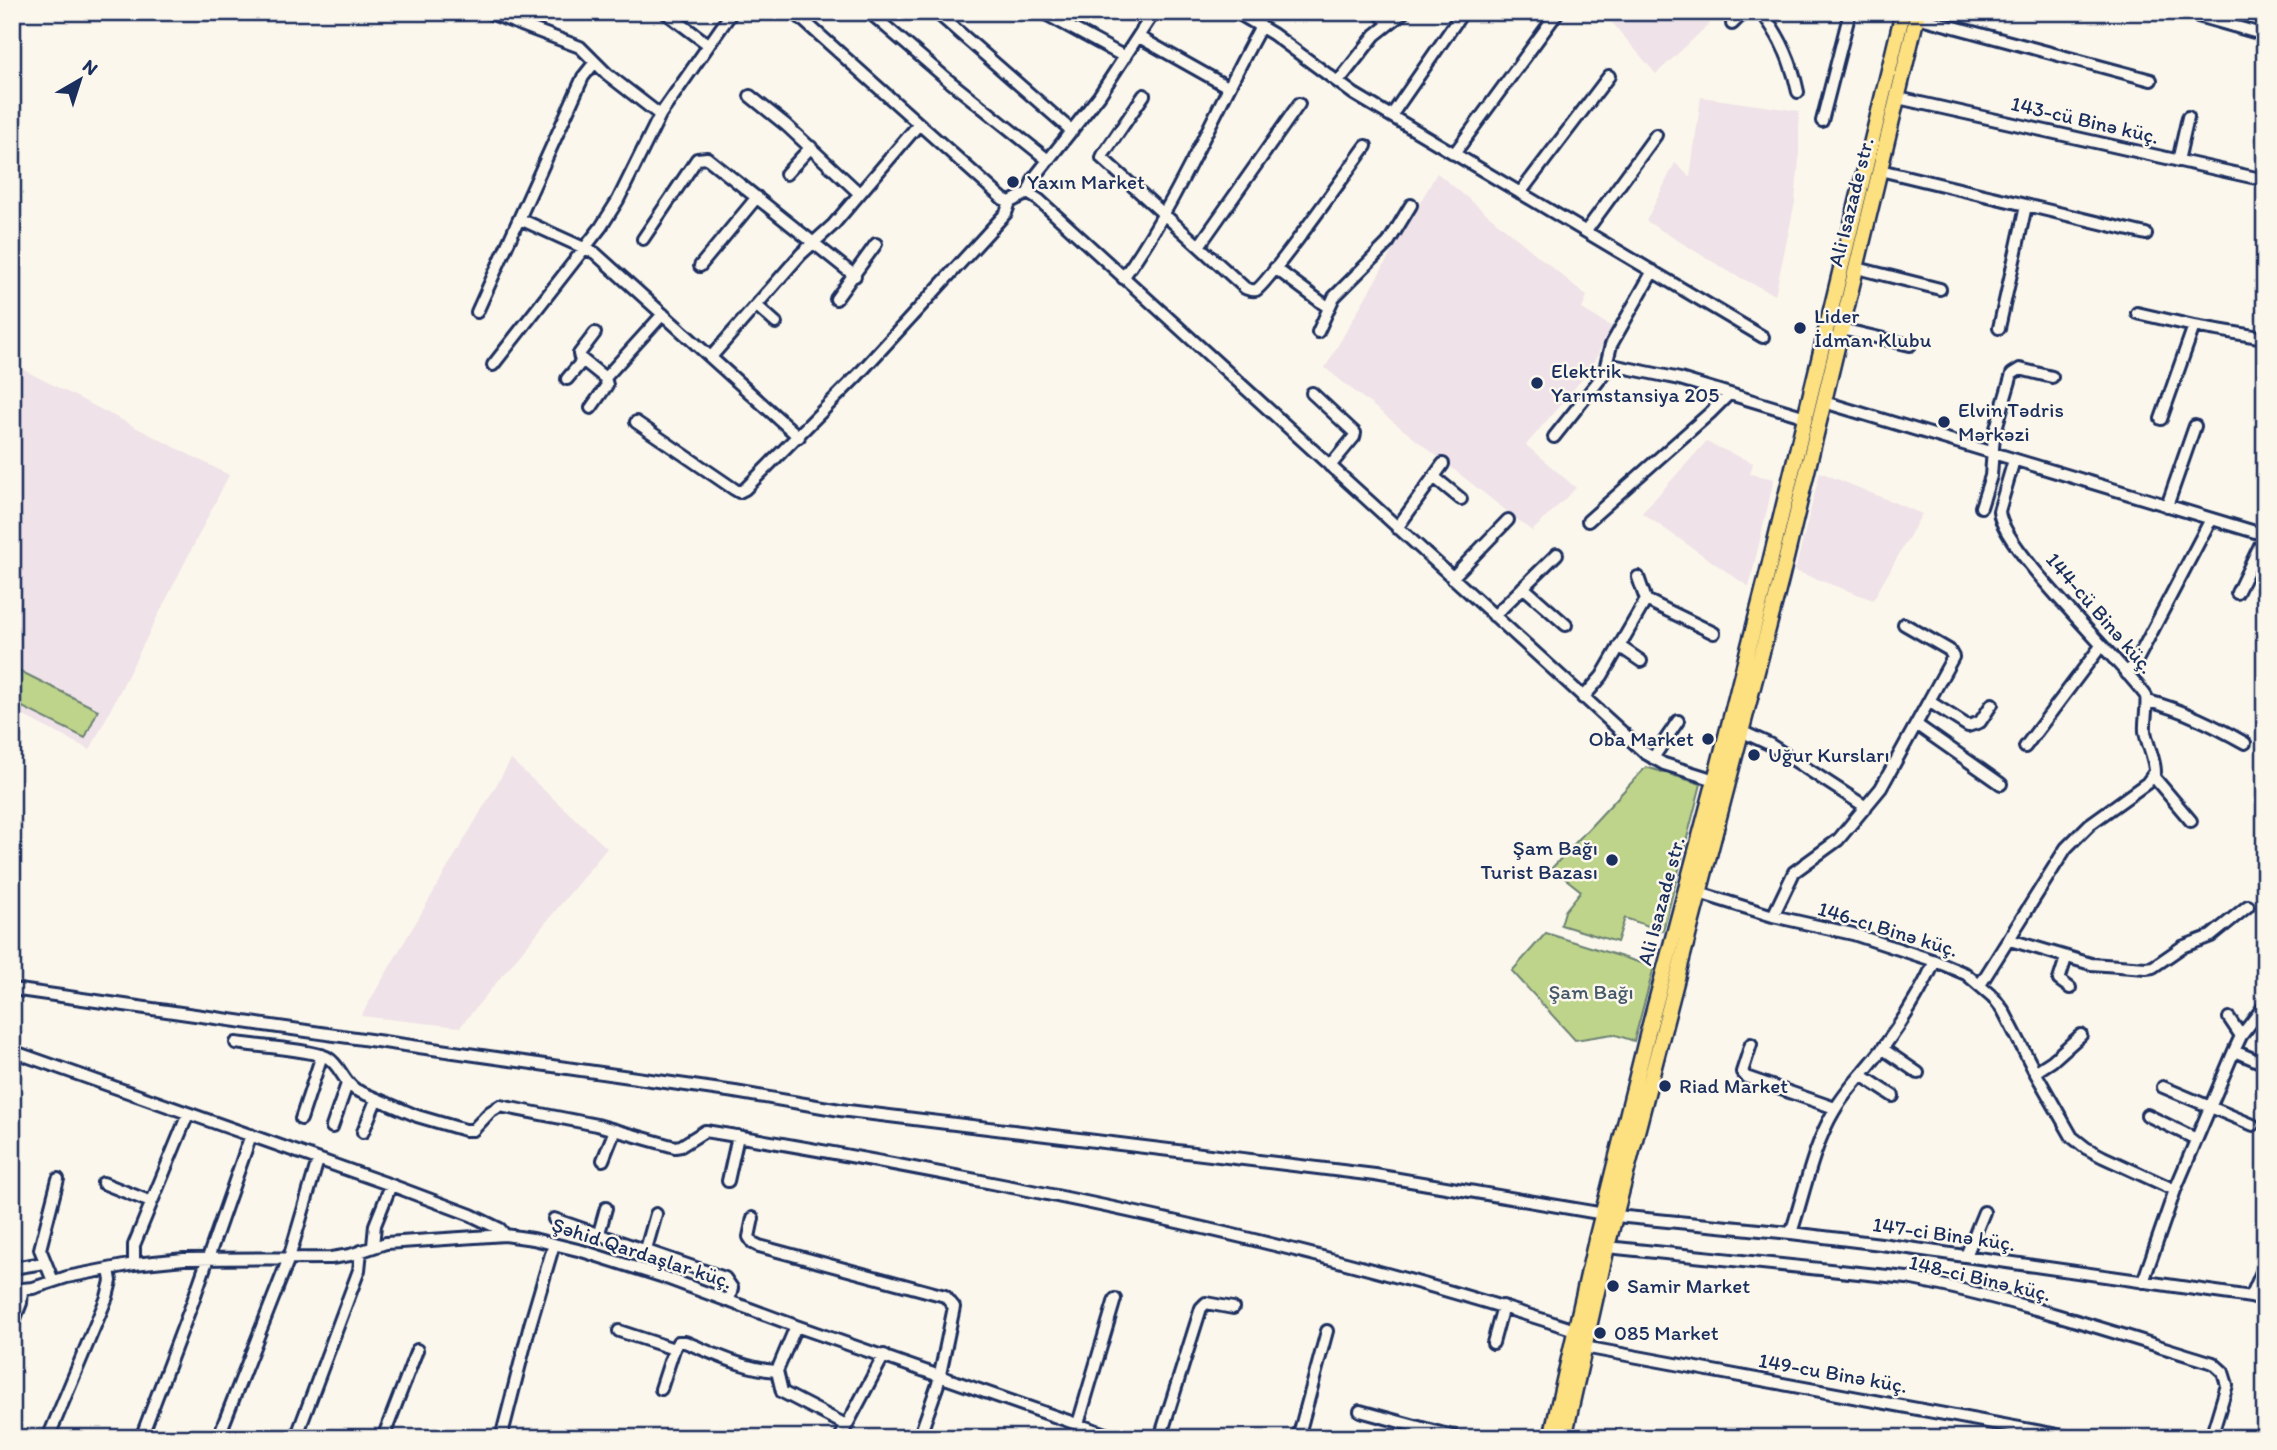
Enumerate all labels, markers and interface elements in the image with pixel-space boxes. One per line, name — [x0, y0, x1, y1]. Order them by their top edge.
north arrow — [46, 46, 116, 116]
text: N — [78, 54, 103, 80]
street label: 143-cü Binə küç. — [2009, 90, 2162, 149]
street label: Ali Isazade str. — [1822, 135, 1879, 269]
place label: Yaxın Market — [1027, 169, 1145, 194]
marker: Yaxın Market — [1005, 174, 1021, 190]
place label: Lider İdman Klubu — [1814, 303, 1932, 352]
marker: Lider İdman Klubu — [1792, 320, 1808, 336]
place label: Elektrik Yarımstansiya 205 — [1551, 358, 1719, 407]
marker: Elektrik Yarımstansiya 205 — [1529, 375, 1545, 391]
place label: Elvin Tədris Mərkəzi — [1958, 397, 2064, 446]
marker: Elvin Tədris Mərkəzi — [1936, 414, 1952, 430]
street label: 144-cü Binə küç. — [2041, 547, 2160, 678]
place label: Oba Market — [1589, 726, 1694, 751]
marker: Oba Market — [1700, 731, 1716, 747]
place label: Uğur Kursları — [1768, 742, 1890, 767]
marker: Uğur Kursları — [1746, 747, 1762, 763]
street label: Ali Isazade str. — [1631, 834, 1690, 968]
place label: Şam Bağı Turist Bazası — [1481, 835, 1598, 884]
marker: Şam Bağı Turist Bazası — [1604, 852, 1620, 868]
street label: 146-cı Binə küç. — [1815, 895, 1961, 962]
park label: Şam Bağı — [1548, 979, 1634, 1004]
place label: Riad Market — [1679, 1073, 1788, 1098]
marker: Riad Market — [1657, 1078, 1673, 1094]
street label: 147-ci Binə küç. — [1871, 1211, 2017, 1256]
street label: Şəhid Qardaşlar küç. — [549, 1212, 735, 1293]
street label: 148-ci Binə küç. — [1907, 1249, 2054, 1306]
place label: Samir Market — [1627, 1273, 1750, 1298]
marker: Samir Market — [1605, 1278, 1621, 1294]
place label: 085 Market — [1614, 1320, 1719, 1345]
marker: 085 Market — [1592, 1325, 1608, 1341]
street label: 149-cu Binə küç. — [1757, 1347, 1910, 1398]

